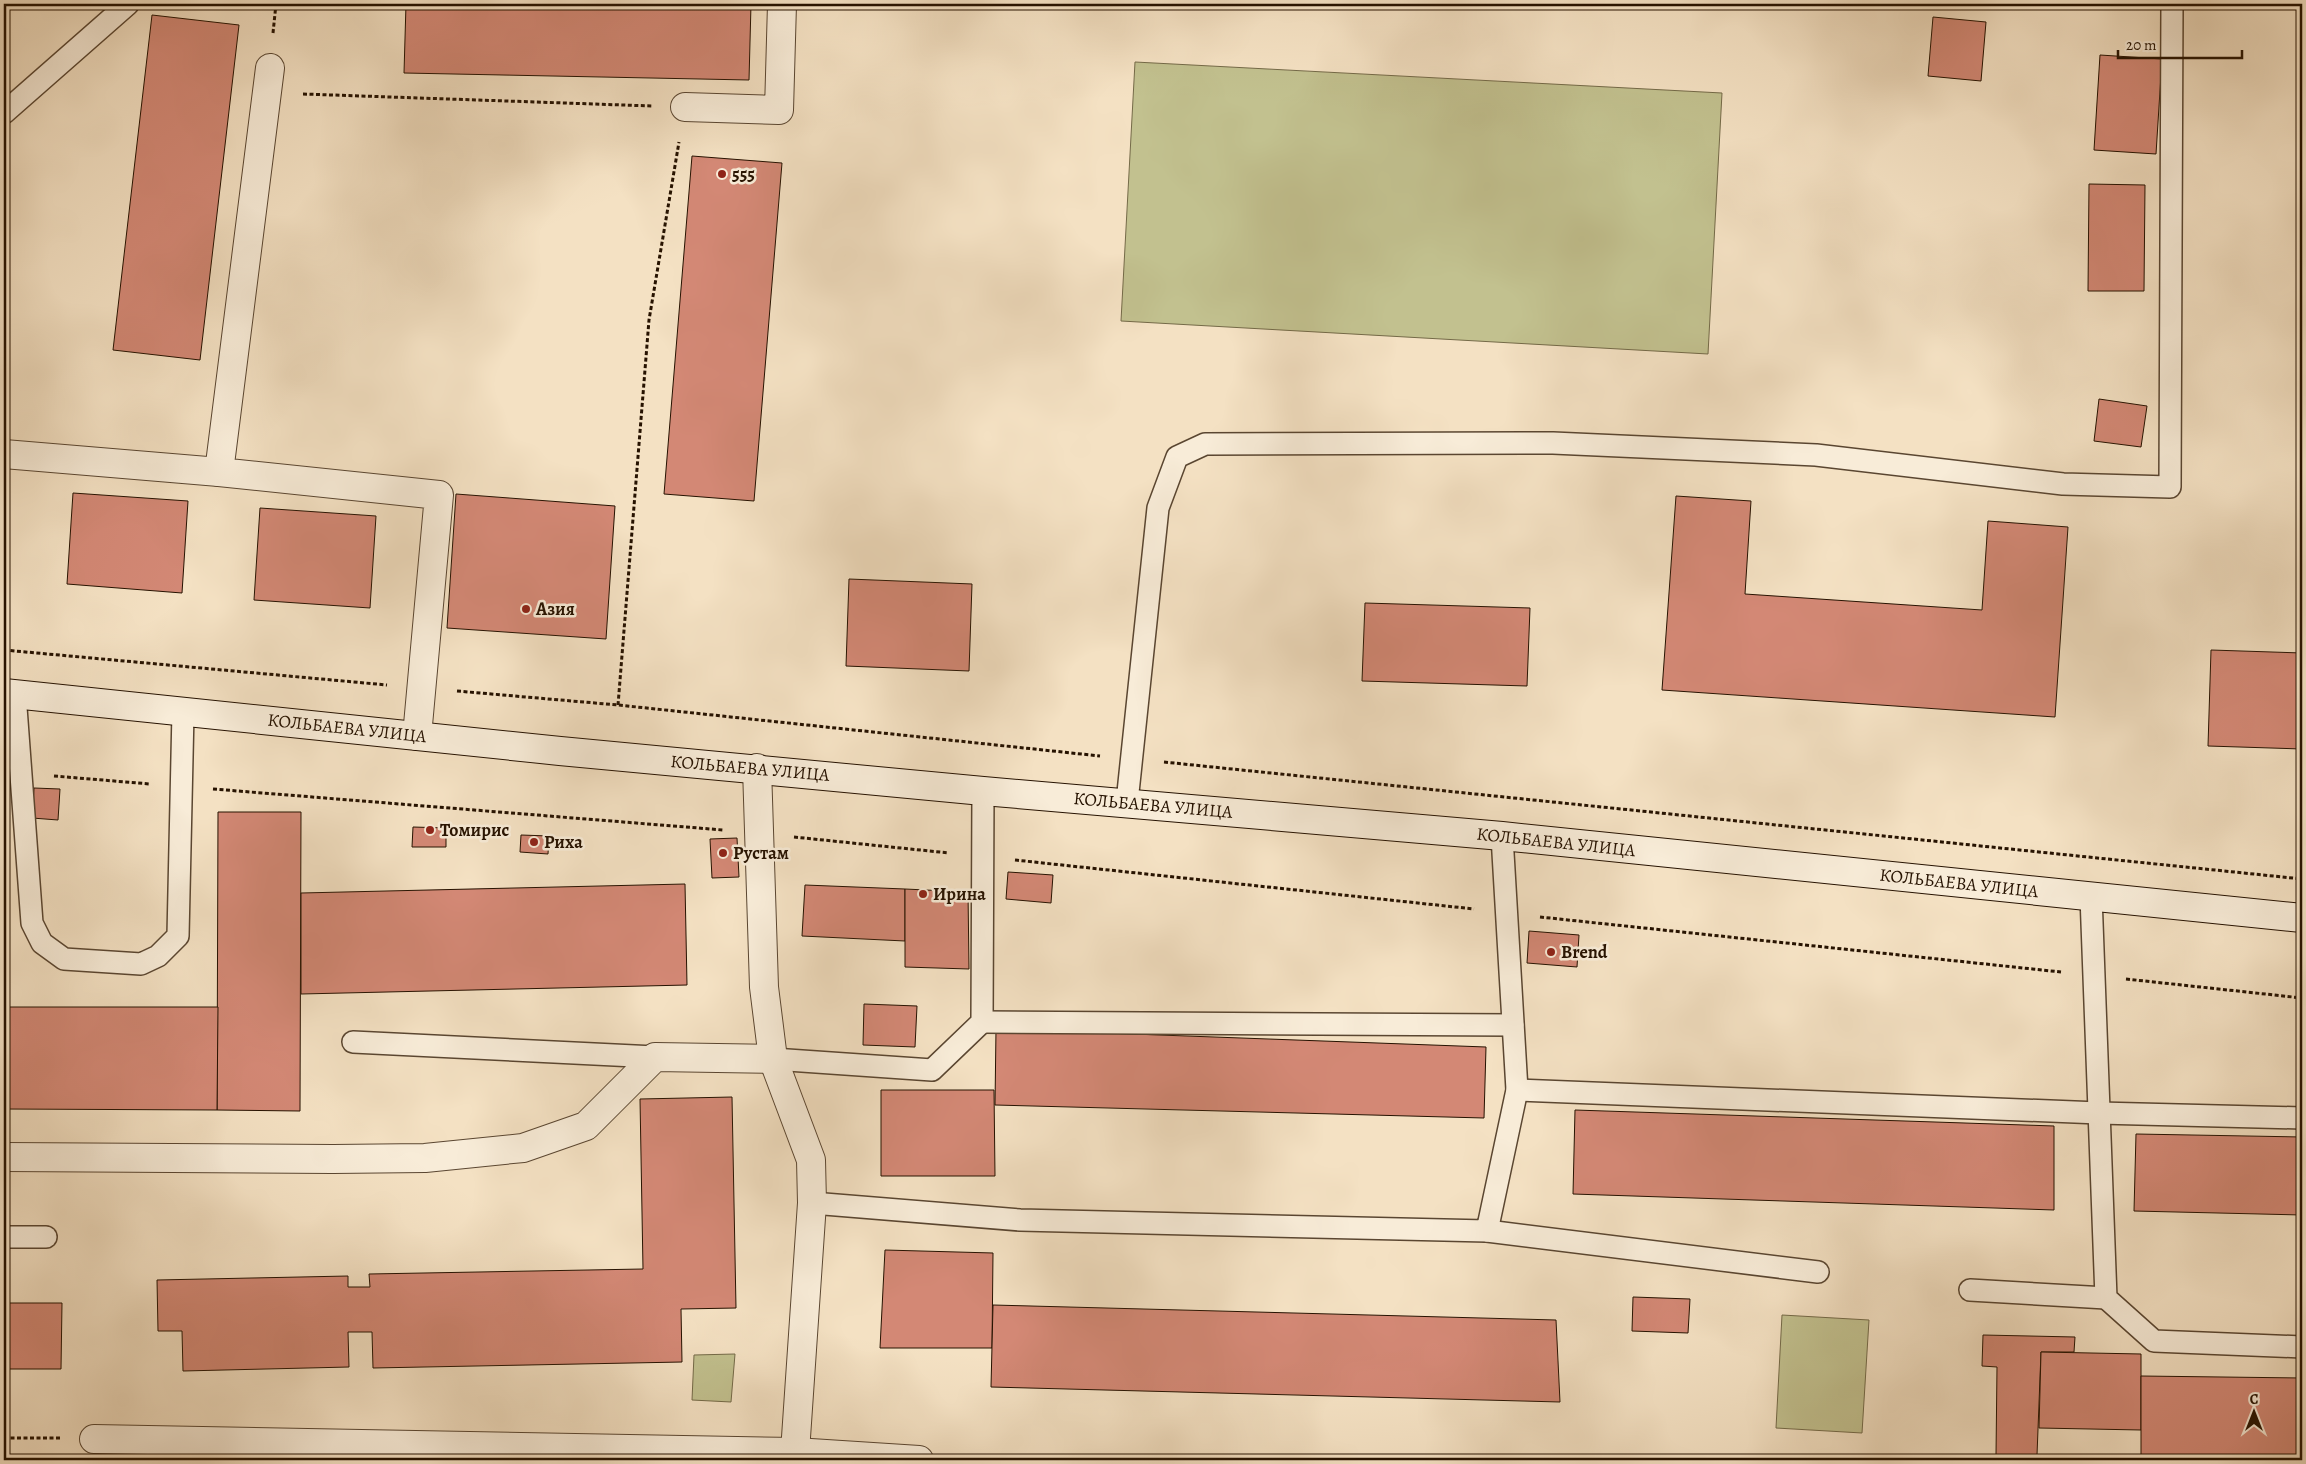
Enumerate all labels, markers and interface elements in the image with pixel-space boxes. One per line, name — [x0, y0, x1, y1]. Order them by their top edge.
scale bar — [2118, 28, 2242, 60]
text: 20 m — [2126, 35, 2157, 55]
place label: 555 — [732, 162, 755, 186]
marker: 555 — [716, 168, 728, 180]
place label: Азия — [535, 597, 575, 621]
marker: Азия — [520, 603, 532, 615]
street label: КОЛЬБАЕВА УЛИЦА — [266, 708, 428, 748]
street label: КОЛЬБАЕВА УЛИЦА — [669, 749, 831, 787]
street label: КОЛЬБАЕВА УЛИЦА — [1072, 786, 1234, 824]
place label: Томирис — [440, 818, 510, 842]
street label: КОЛЬБАЕВА УЛИЦА — [1475, 822, 1637, 862]
marker: Томирис — [424, 824, 436, 836]
place label: Риха — [544, 830, 583, 854]
marker: Риха — [528, 836, 540, 848]
place label: Рустам — [733, 841, 789, 865]
marker: Рустам — [717, 847, 729, 859]
street label: КОЛЬБАЕВА УЛИЦА — [1878, 863, 2040, 903]
place label: Ирина — [933, 882, 986, 906]
marker: Ирина — [917, 888, 929, 900]
place label: Brend — [1561, 940, 1608, 964]
marker: Brend — [1545, 946, 1557, 958]
north arrow — [2228, 1386, 2278, 1436]
text: С — [2250, 1390, 2259, 1409]

